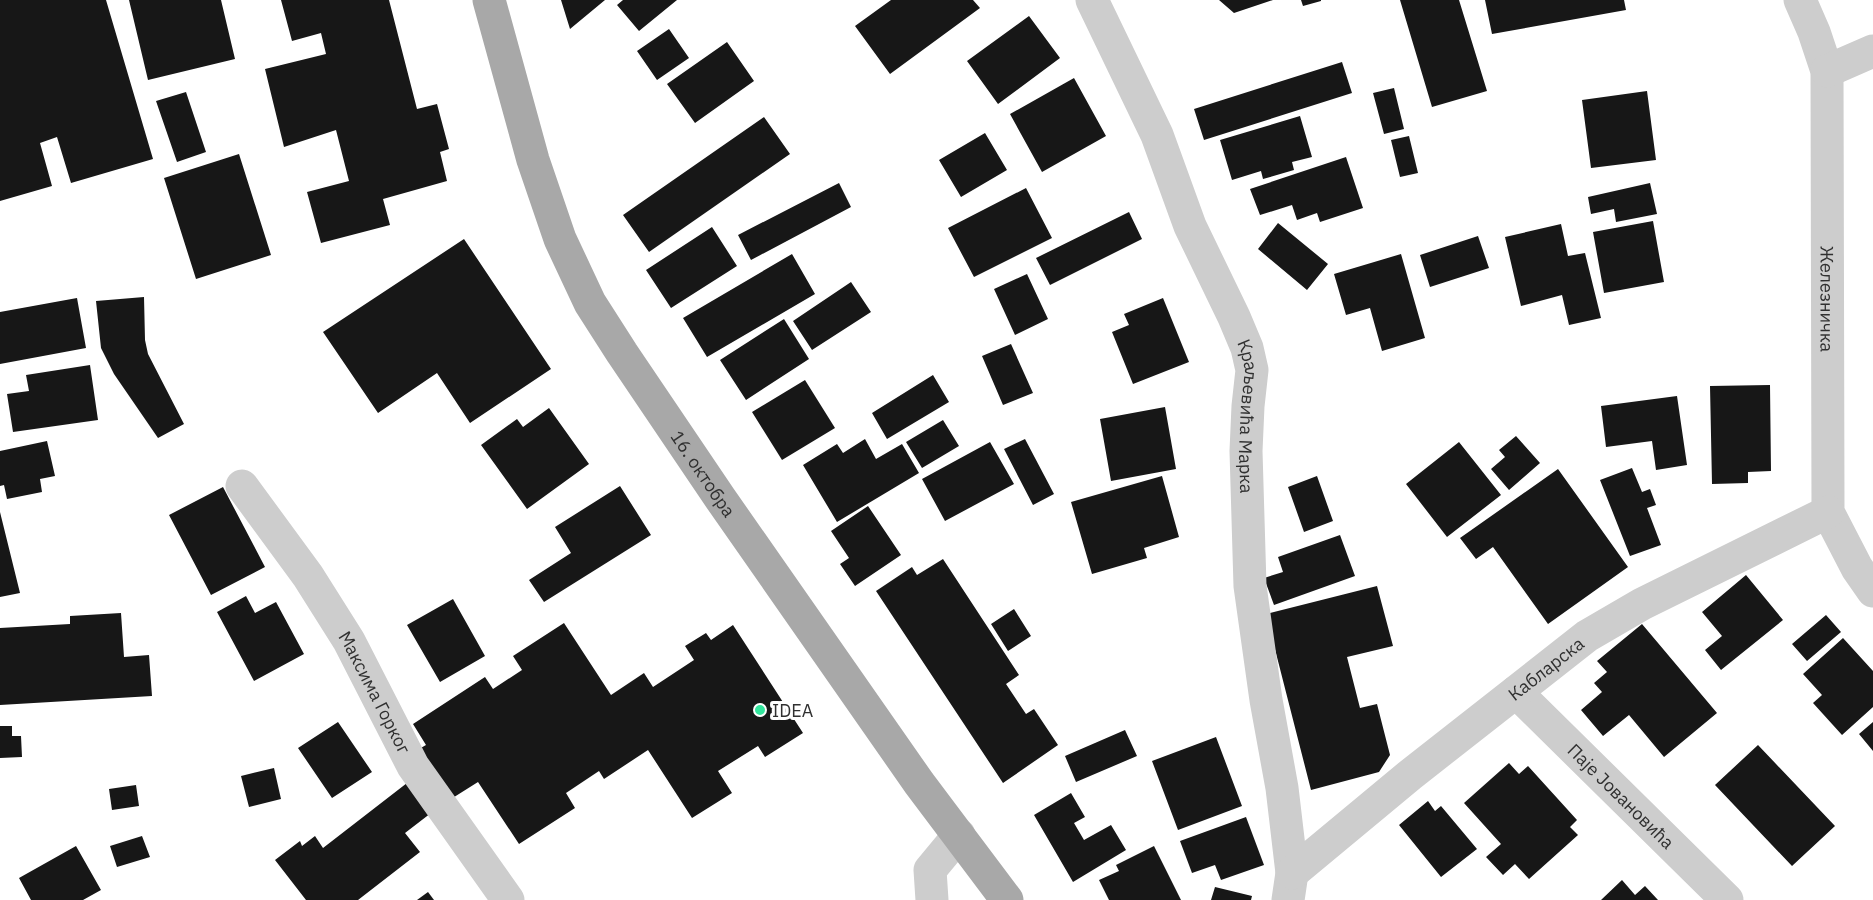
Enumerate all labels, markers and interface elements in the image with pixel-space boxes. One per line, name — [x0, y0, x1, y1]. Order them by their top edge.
street label: Железничка — [1816, 246, 1839, 353]
street label: Краљевића Марка — [1233, 335, 1263, 494]
street label: 16. октобра — [666, 426, 741, 521]
street label: Максима Горког — [334, 626, 416, 758]
street label: Кабларска — [1503, 631, 1589, 705]
place label: IDEA — [772, 699, 814, 722]
marker: IDEA — [753, 703, 767, 717]
street label: Паје Јовановића — [1563, 738, 1680, 854]

